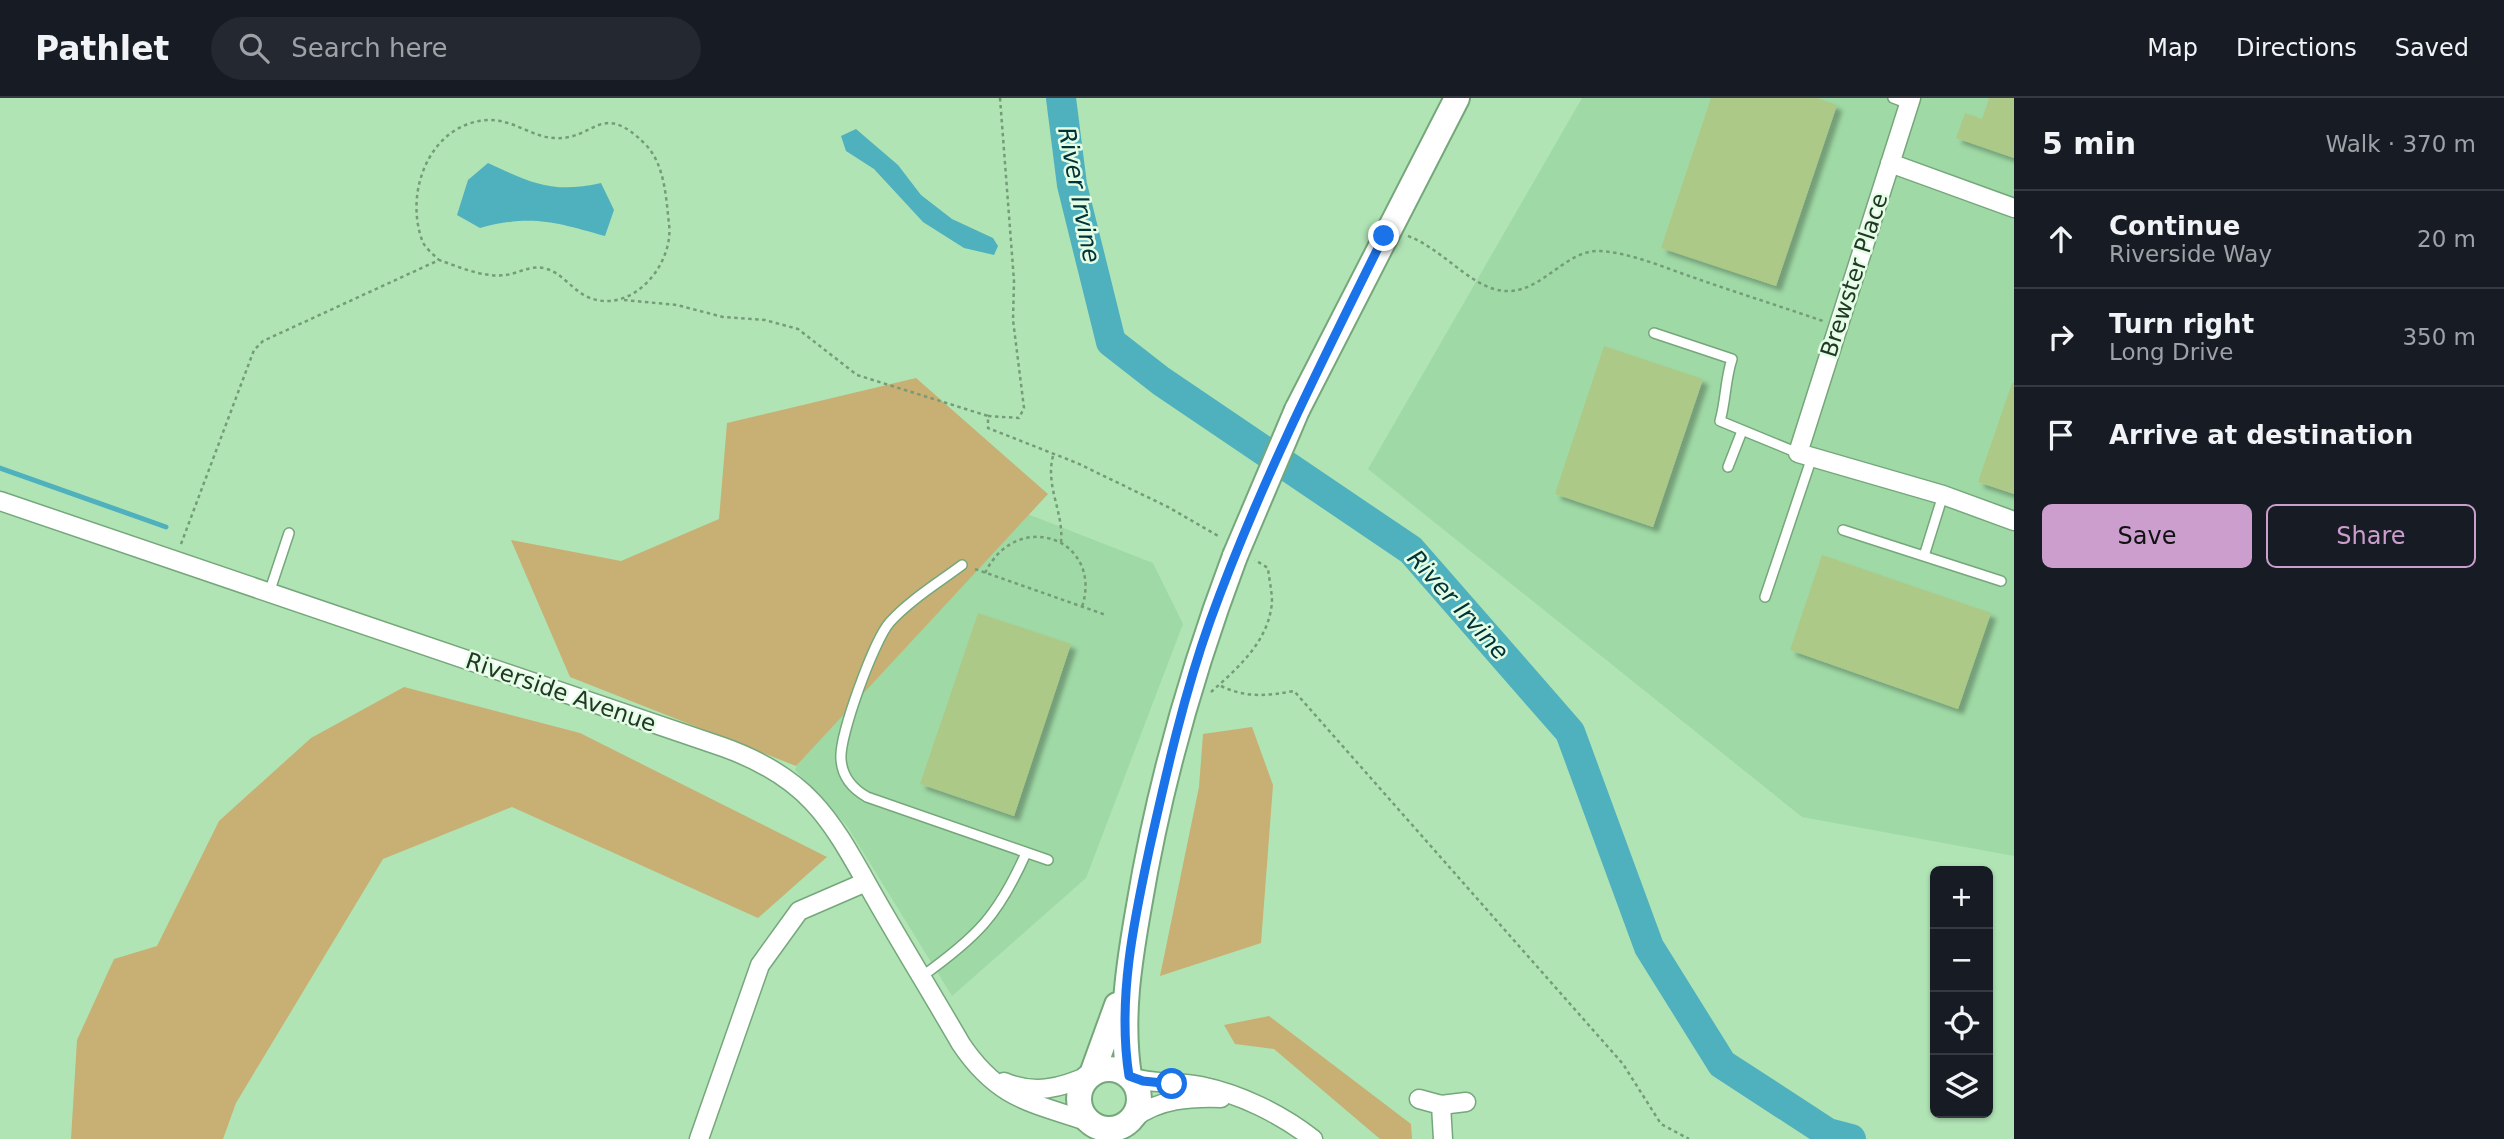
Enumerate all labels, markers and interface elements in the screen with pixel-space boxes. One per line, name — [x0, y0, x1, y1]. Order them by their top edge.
search box — [211, 17, 701, 80]
text: Pathlet — [35, 29, 169, 68]
icon: search — [235, 29, 273, 67]
text: Search here — [291, 33, 448, 63]
text: Map — [2147, 34, 2198, 62]
text: Directions — [2236, 34, 2357, 62]
text: Saved — [2395, 34, 2469, 62]
water label: River Irvine — [1052, 125, 1106, 265]
text: 5 min — [2042, 126, 2136, 161]
text: Walk · 370 m — [2325, 131, 2476, 157]
street label: Brewster Place — [1815, 190, 1893, 360]
text: Continue — [2109, 211, 2240, 241]
route end — [1368, 220, 1399, 251]
icon: ahead — [2042, 220, 2080, 258]
text: 20 m — [2417, 226, 2476, 252]
text: Riverside Way — [2109, 241, 2272, 267]
text: Turn right — [2109, 309, 2254, 339]
icon: right — [2042, 318, 2080, 356]
text: 350 m — [2402, 324, 2476, 350]
text: Long Drive — [2109, 339, 2233, 365]
icon: arrive — [2042, 416, 2080, 454]
text: Arrive at destination — [2109, 420, 2413, 450]
button: Save — [2042, 504, 2252, 568]
button: Share — [2266, 504, 2476, 568]
water label: River Irvine — [1402, 545, 1514, 665]
street label: Riverside Avenue — [462, 647, 660, 737]
map controls — [1930, 866, 1993, 1118]
button: + — [1930, 866, 1993, 929]
button: − — [1930, 929, 1993, 992]
button: locate — [1930, 992, 1993, 1055]
button: layers — [1930, 1055, 1993, 1118]
route start — [1156, 1068, 1187, 1099]

